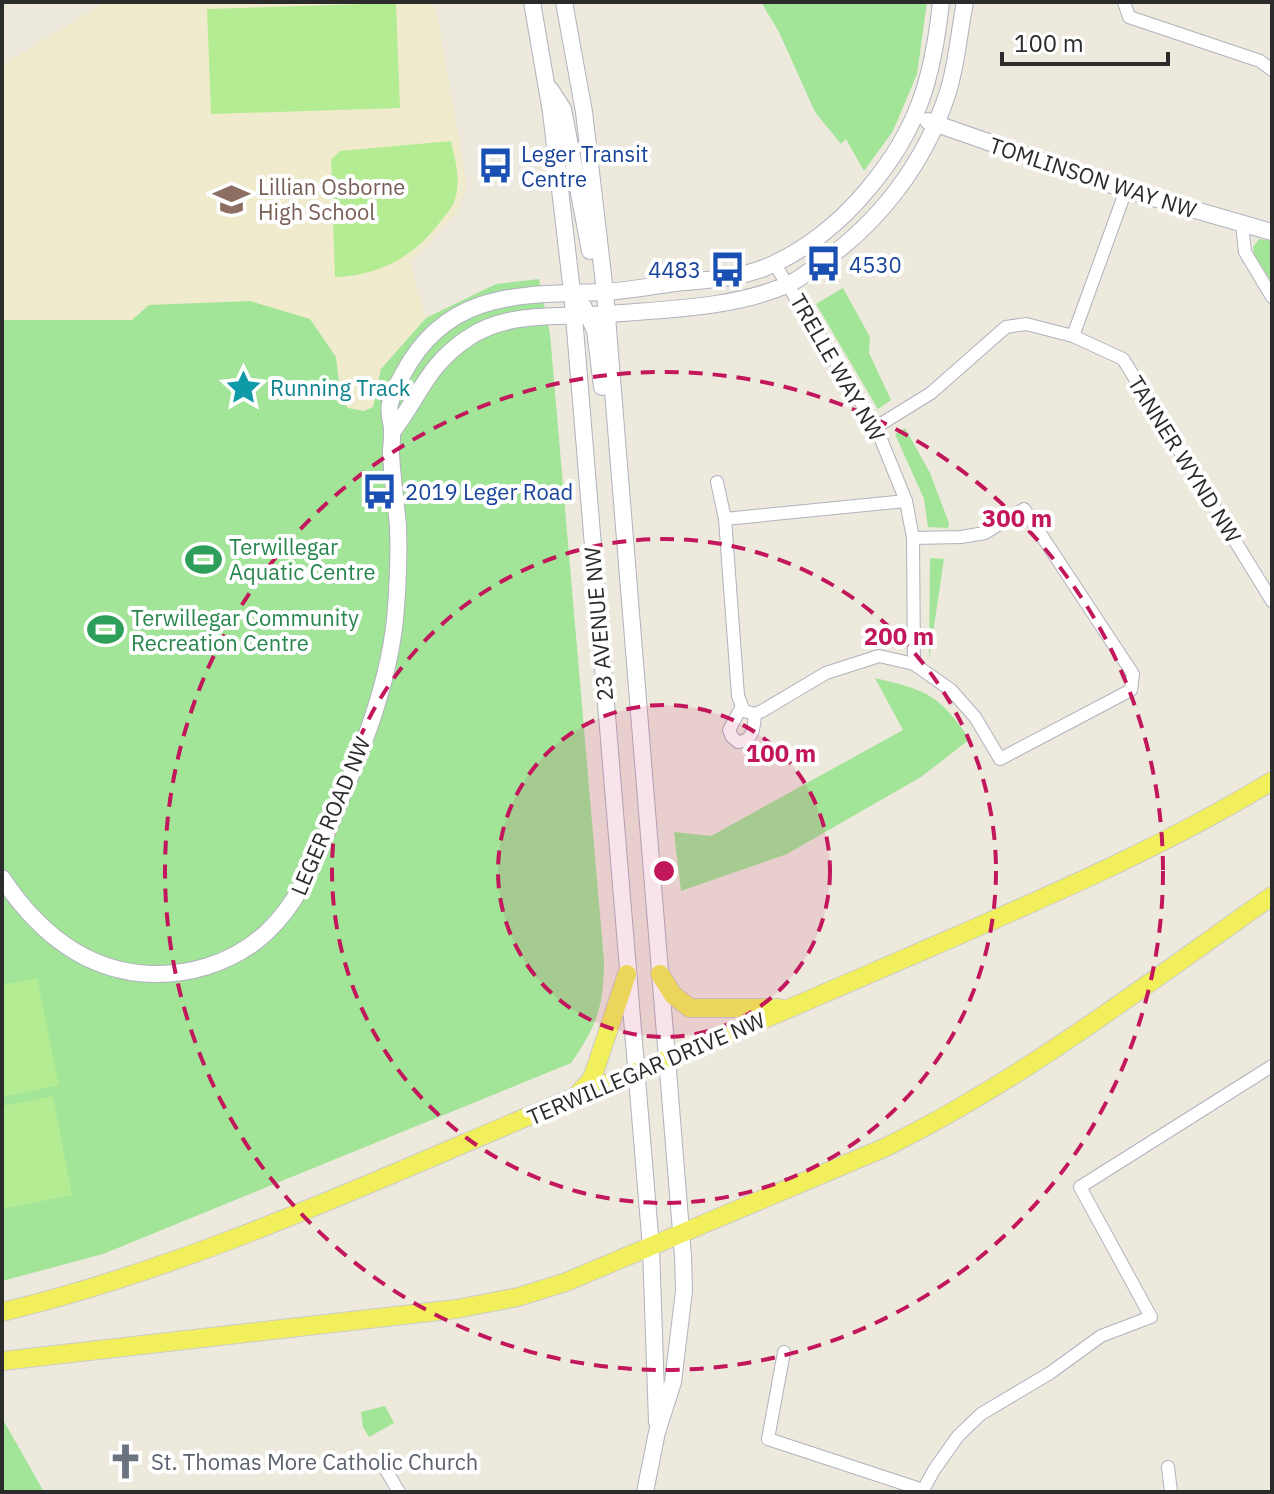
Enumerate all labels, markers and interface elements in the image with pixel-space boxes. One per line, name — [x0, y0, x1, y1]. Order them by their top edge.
scale bar — [1002, 16, 1168, 66]
text: 100 m — [1014, 27, 1084, 59]
street label: TOMLINSON WAY NW — [986, 130, 1201, 224]
place label: Leger Transit Centre — [521, 139, 648, 193]
bus stop icon: Leger Transit Centre — [476, 147, 514, 185]
place label: Lillian Osborne High School — [258, 172, 405, 226]
school or university icon: Lillian Osborne High School — [213, 180, 251, 218]
bus stop icon: 4530 — [804, 245, 842, 283]
bus stop icon: 4483 — [708, 250, 746, 288]
place label: 4530 — [849, 250, 902, 279]
place label: 4483 — [648, 255, 701, 284]
street label: TRELLE WAY NW — [784, 288, 892, 446]
place icon: Running Track — [225, 368, 263, 406]
street label: TANNER WYND NW — [1122, 370, 1248, 548]
place label: Running Track — [270, 373, 411, 402]
bus stop icon: 2019 Leger Road — [360, 472, 398, 510]
place label: 2019 Leger Road — [405, 477, 573, 506]
text: 300 m — [982, 502, 1052, 534]
place label: Terwillegar Aquatic Centre — [229, 532, 376, 586]
sports icon: Terwillegar Aquatic Centre — [184, 540, 222, 578]
street label: 23 AVENUE NW — [577, 545, 619, 702]
place label: Terwillegar Community Recreation Centre — [131, 603, 359, 657]
sports icon: Terwillegar Community Recreation Centre — [86, 611, 124, 649]
text: 200 m — [864, 620, 934, 652]
street label: LEGER ROAD NW — [284, 732, 377, 900]
text: 100 m — [746, 737, 816, 769]
centre of rings — [650, 857, 678, 885]
street label: TERWILLEGAR DRIVE NW — [523, 1005, 770, 1131]
church icon: St. Thomas More Catholic Church — [106, 1442, 144, 1480]
place label: St. Thomas More Catholic Church — [151, 1447, 478, 1476]

